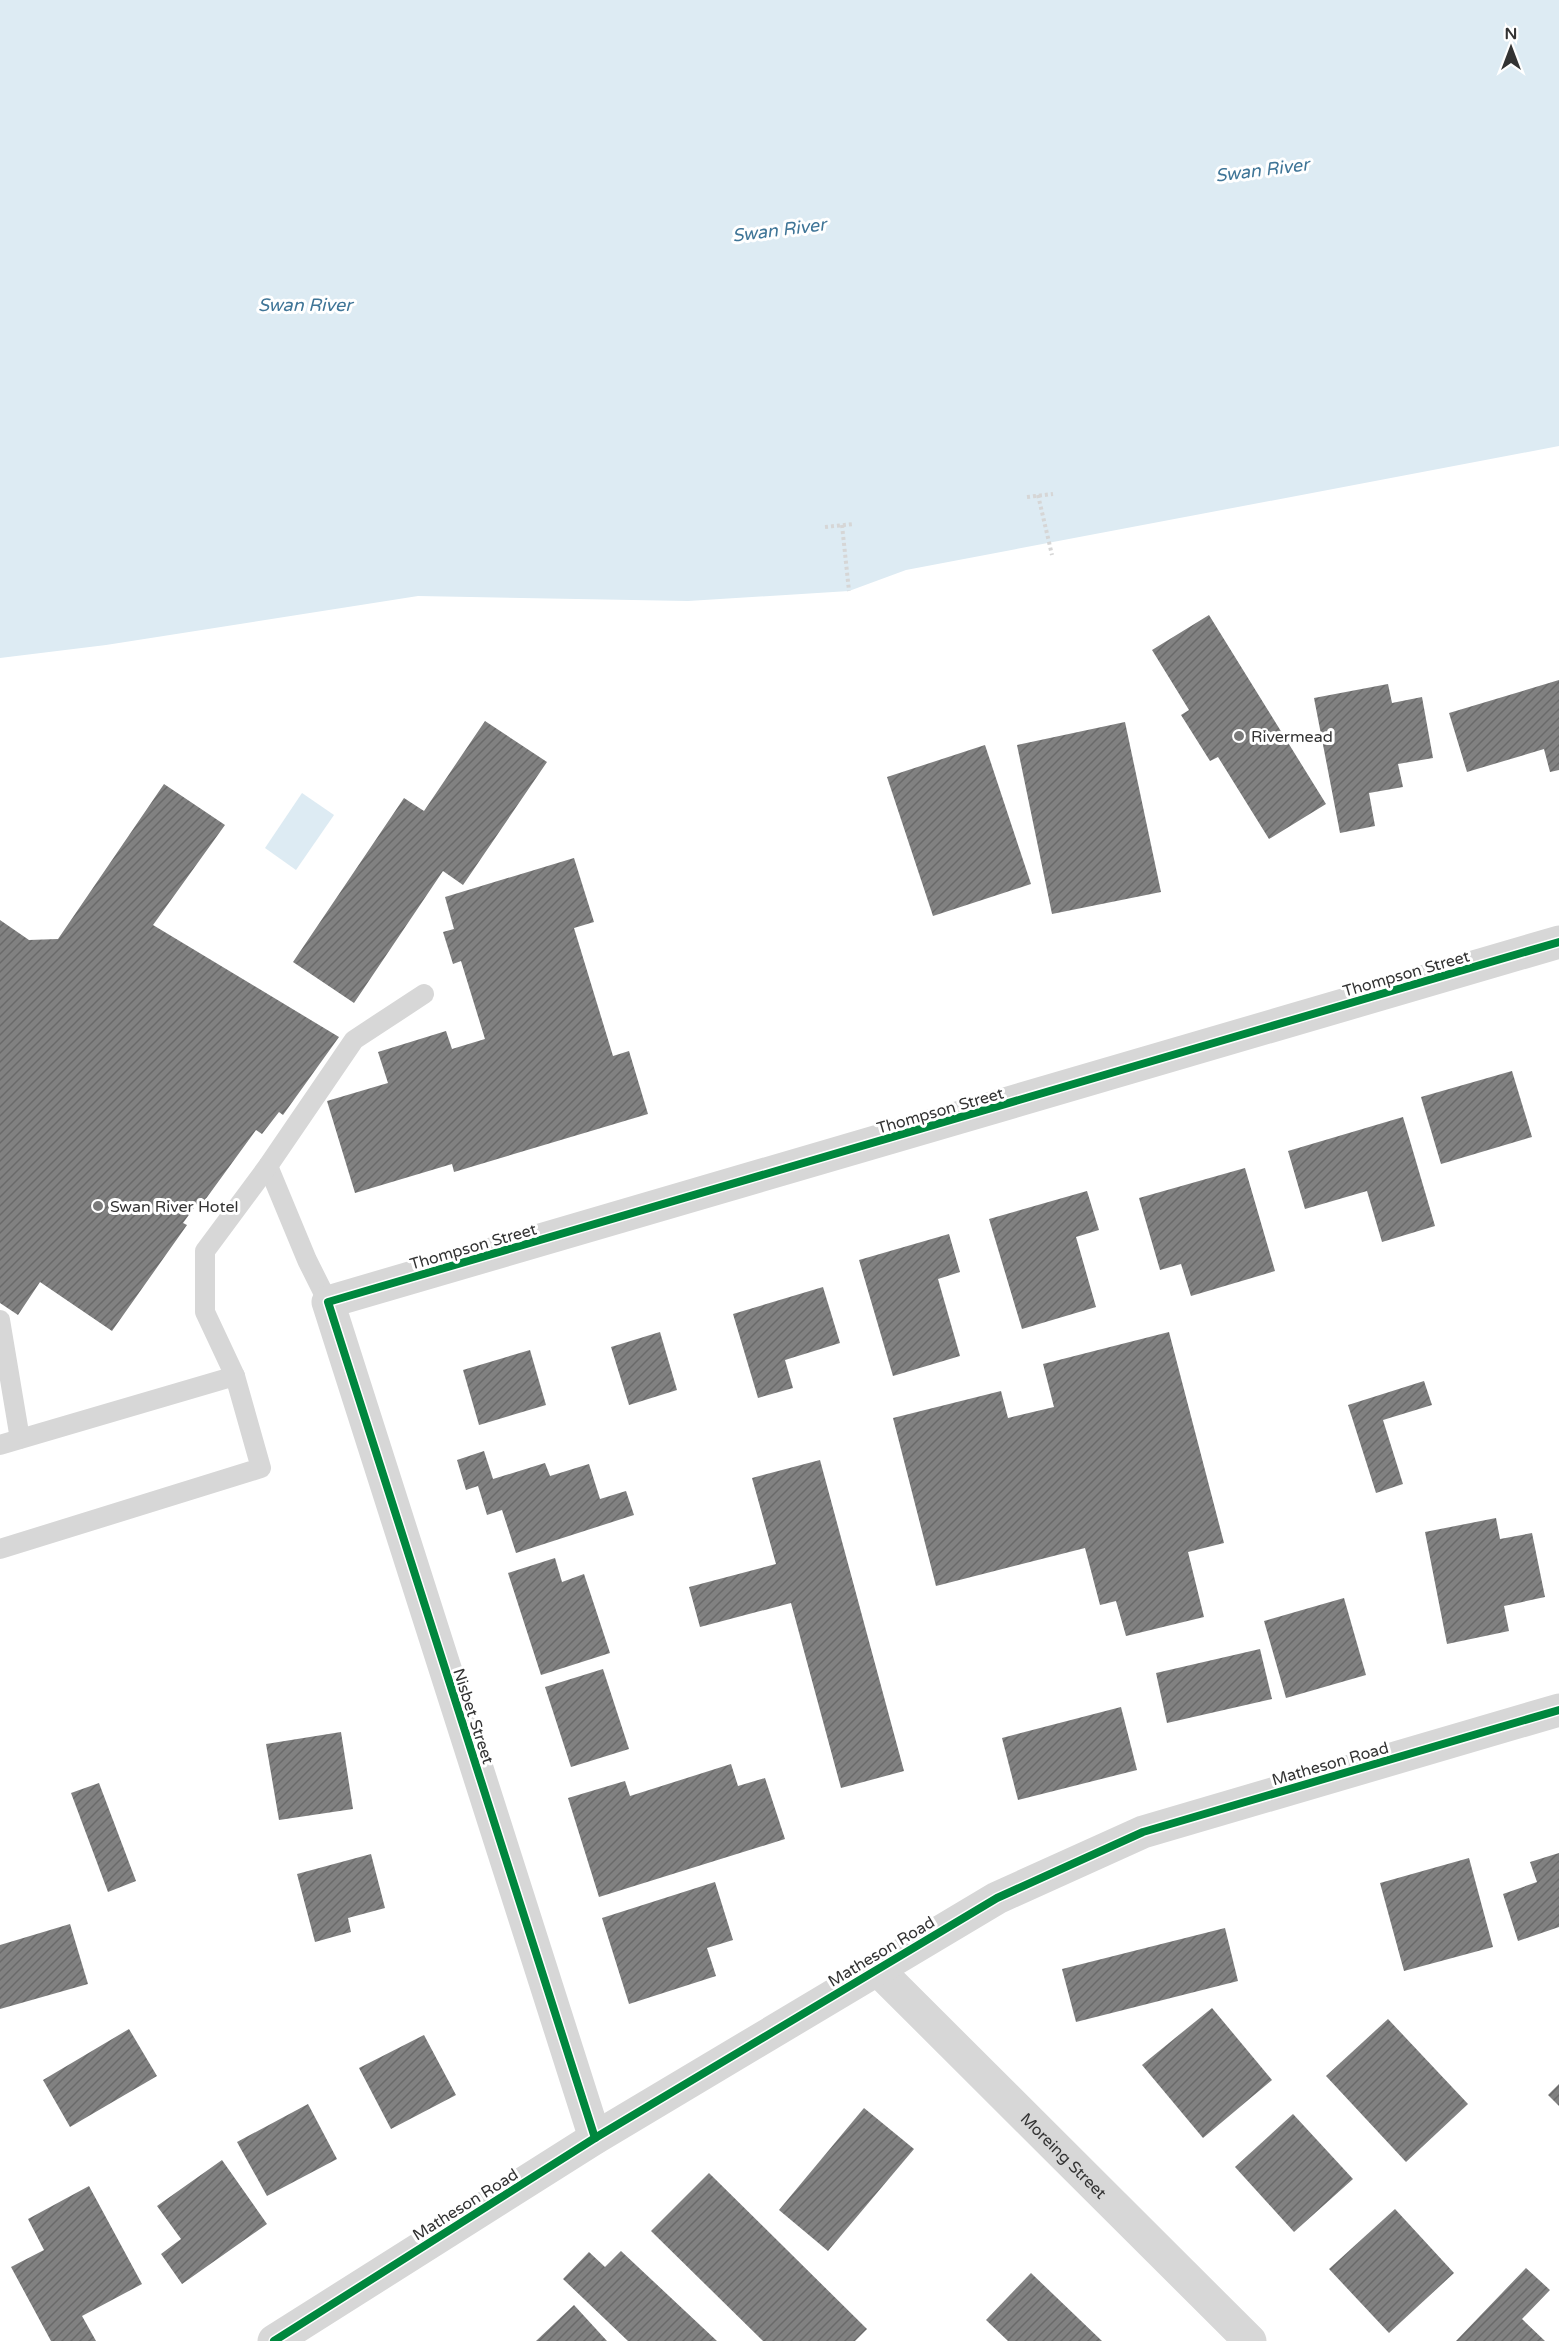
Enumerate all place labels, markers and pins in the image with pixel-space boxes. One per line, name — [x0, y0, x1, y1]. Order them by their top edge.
place label: Rivermead — [1251, 727, 1333, 747]
marker: Rivermead — [1232, 729, 1246, 743]
place label: Swan River Hotel — [110, 1197, 238, 1217]
marker: Swan River Hotel — [91, 1199, 105, 1213]

